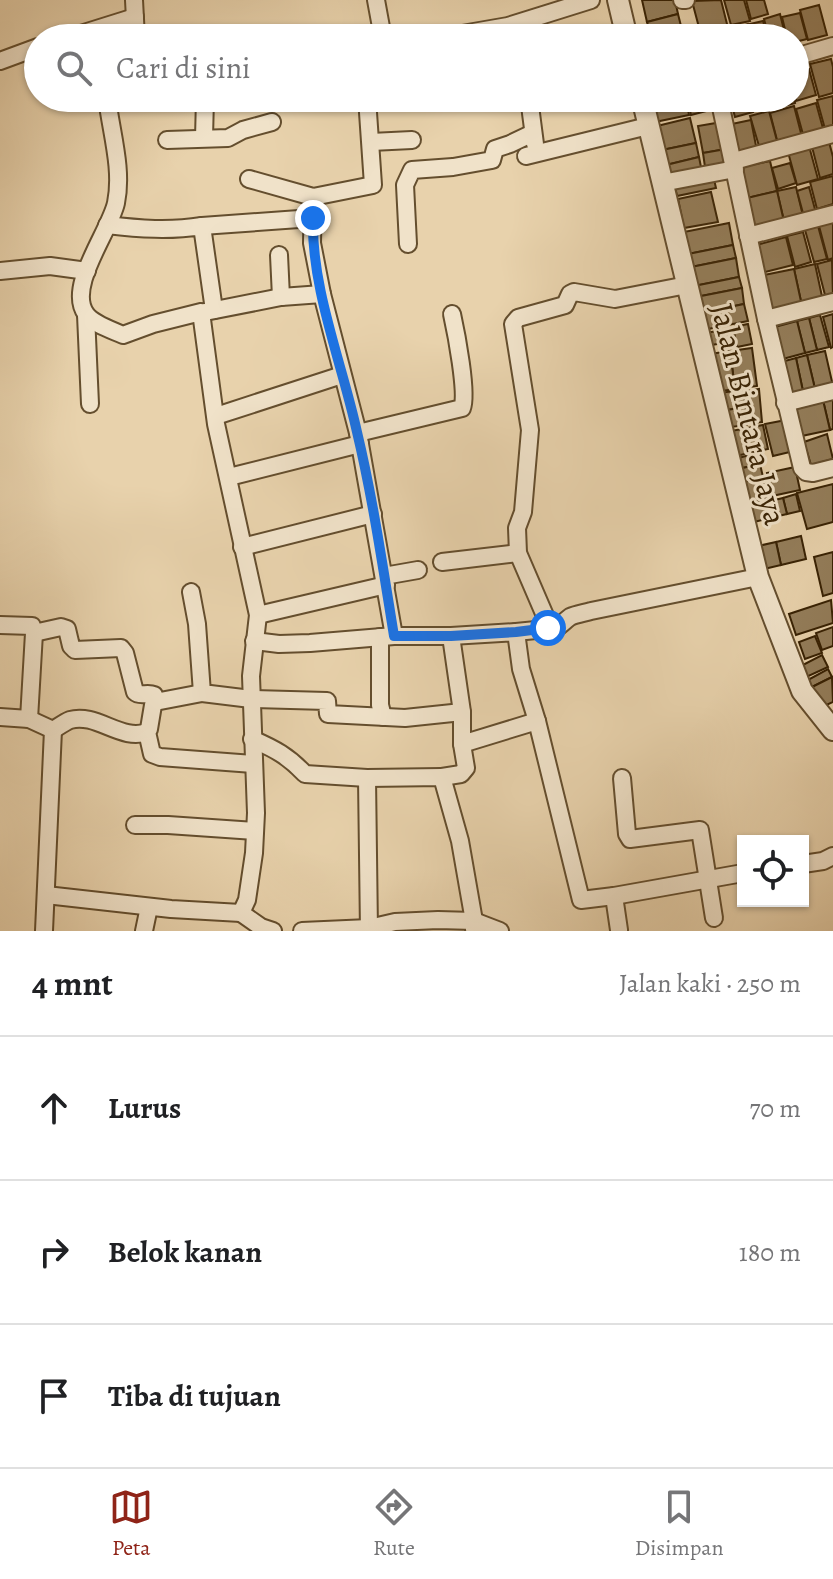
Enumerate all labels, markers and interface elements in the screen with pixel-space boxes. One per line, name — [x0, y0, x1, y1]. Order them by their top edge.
search box — [24, 24, 809, 112]
icon: search — [52, 46, 96, 90]
text: Cari di sini — [116, 48, 251, 88]
route end — [295, 200, 331, 236]
street label: Jalan Bintara Jaya — [700, 298, 798, 530]
route start — [530, 610, 566, 646]
map controls — [737, 835, 809, 907]
button: locate — [737, 835, 809, 907]
text: 4 mnt — [32, 960, 113, 1007]
text: Jalan kaki · 250 m — [619, 966, 801, 1001]
icon: ahead — [32, 1086, 76, 1130]
text: Lurus — [108, 1088, 181, 1128]
text: 70 m — [749, 1091, 801, 1126]
icon: right — [32, 1230, 76, 1274]
text: Belok kanan — [108, 1232, 262, 1272]
text: 180 m — [739, 1235, 801, 1270]
icon: arrive — [32, 1374, 76, 1418]
text: Tiba di tujuan — [108, 1376, 281, 1416]
tab: Peta — [109, 1485, 153, 1563]
tab: Rute — [372, 1485, 416, 1563]
tab: Disimpan — [635, 1485, 724, 1563]

